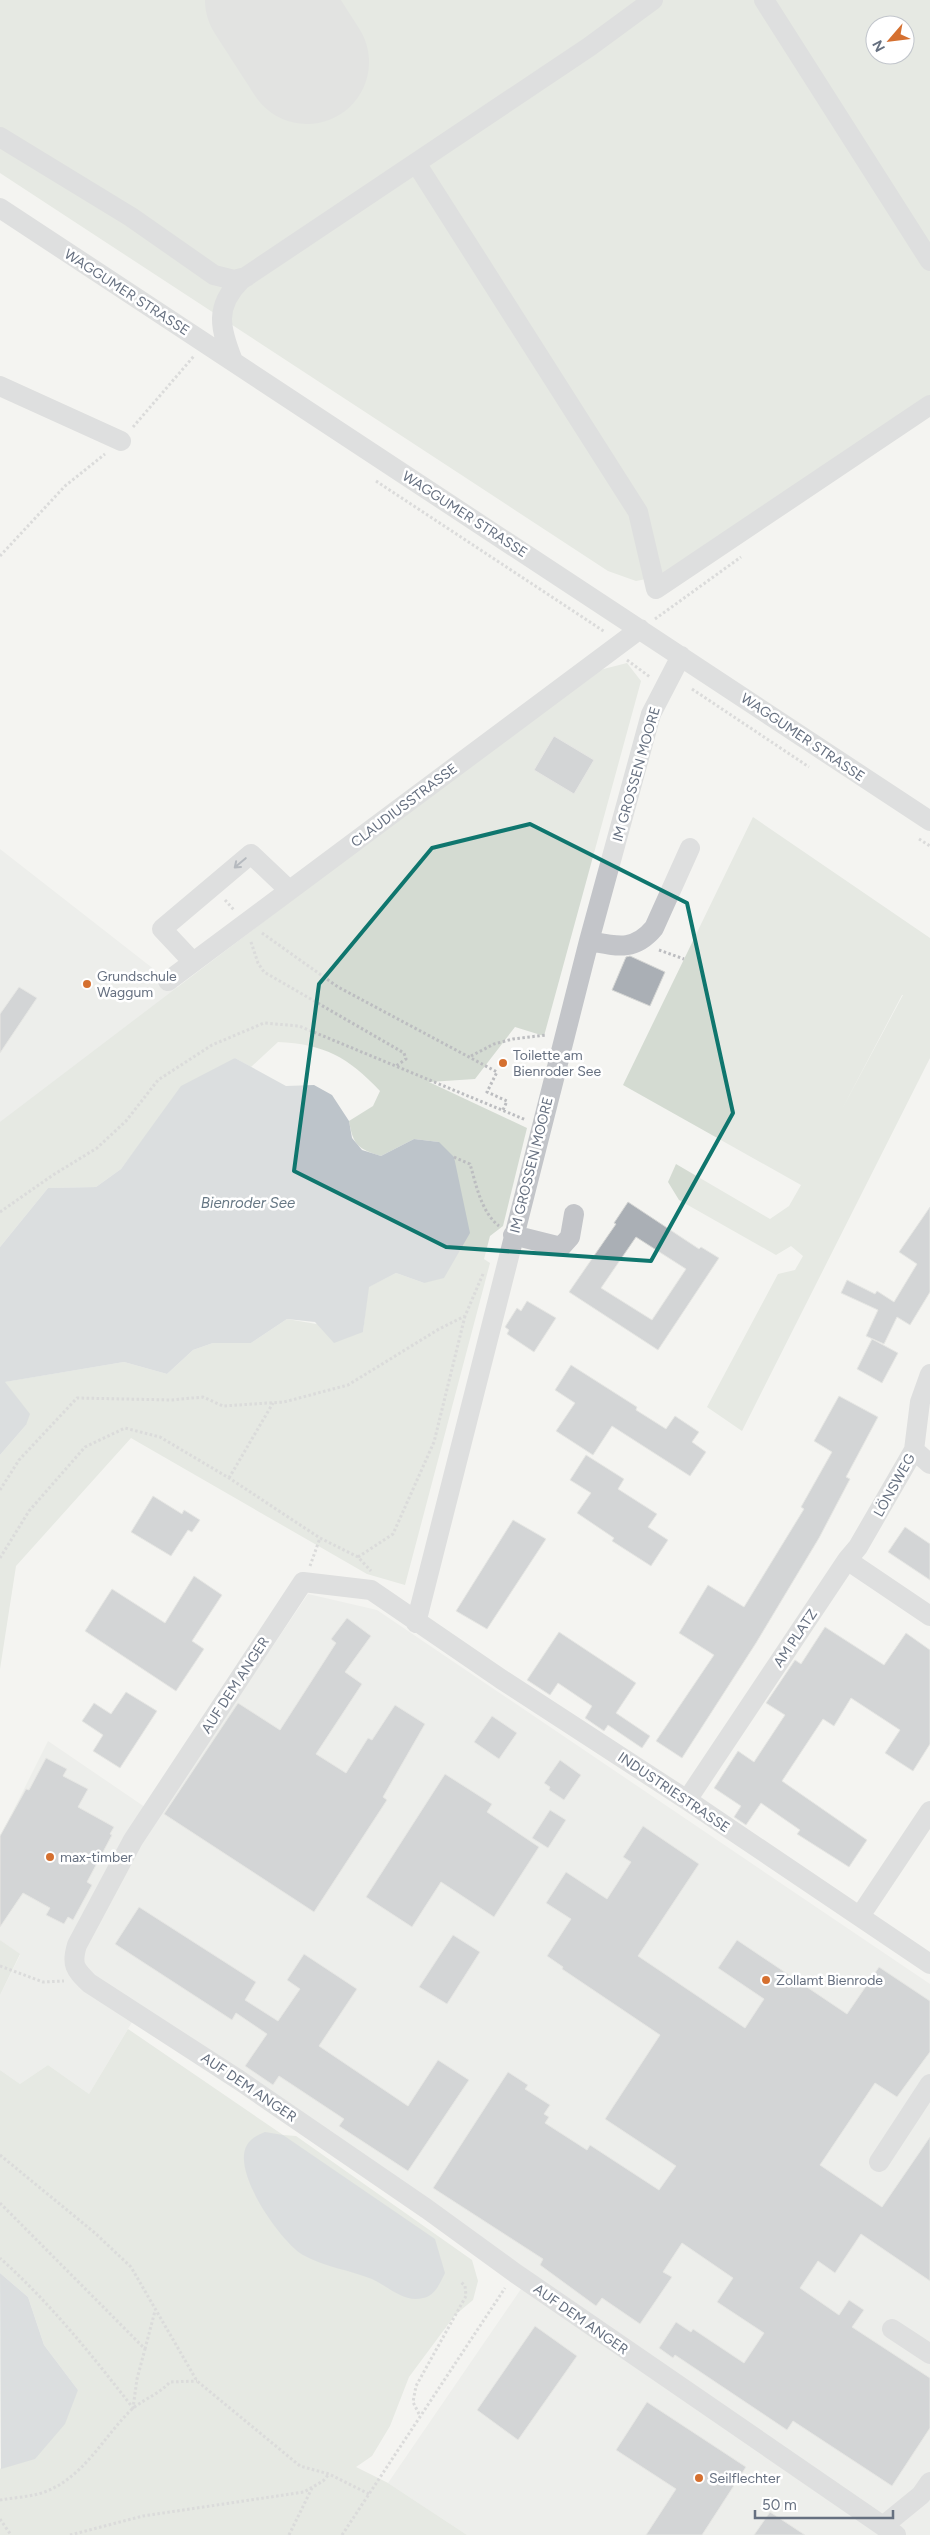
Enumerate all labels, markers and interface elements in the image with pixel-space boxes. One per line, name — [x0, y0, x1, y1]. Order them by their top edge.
north arrow — [865, 15, 915, 65]
text: N — [869, 37, 889, 55]
street label: WAGGUMER STRASSE — [61, 246, 192, 339]
street label: WAGGUMER STRASSE — [399, 468, 530, 561]
street label: WAGGUMER STRASSE — [738, 690, 868, 785]
street label: IM GROSSEN MOORE — [609, 705, 664, 844]
street label: CLAUDIUSSTRASSE — [348, 760, 461, 851]
one-way arrow — [234, 857, 247, 869]
place label: Grundschule Waggum — [97, 968, 177, 1001]
marker: Grundschule Waggum — [81, 978, 93, 990]
place label: Toilette am Bienroder See — [513, 1047, 601, 1080]
marker: Toilette am Bienroder See — [497, 1057, 509, 1069]
street label: IM GROSSEN MOORE — [506, 1095, 557, 1235]
water label: Bienroder See — [201, 1194, 295, 1212]
street label: LÖNSWEG — [870, 1450, 919, 1520]
street label: AM PLATZ — [770, 1606, 821, 1670]
street label: AUF DEM ANGER — [198, 1634, 273, 1737]
street label: INDUSTRIESTRASSE — [614, 1749, 733, 1836]
place label: max-timber — [60, 1849, 133, 1866]
marker: max-timber — [44, 1851, 56, 1863]
place label: Zollamt Bienrode — [776, 1972, 883, 1989]
marker: Zollamt Bienrode — [760, 1974, 772, 1986]
street label: AUF DEM ANGER — [198, 2049, 300, 2126]
street label: AUF DEM ANGER — [530, 2280, 632, 2359]
place label: Seilflechter — [709, 2470, 781, 2487]
marker: Seilflechter — [693, 2472, 705, 2484]
scale bar — [755, 2488, 892, 2520]
text: 50 m — [762, 2496, 797, 2514]

